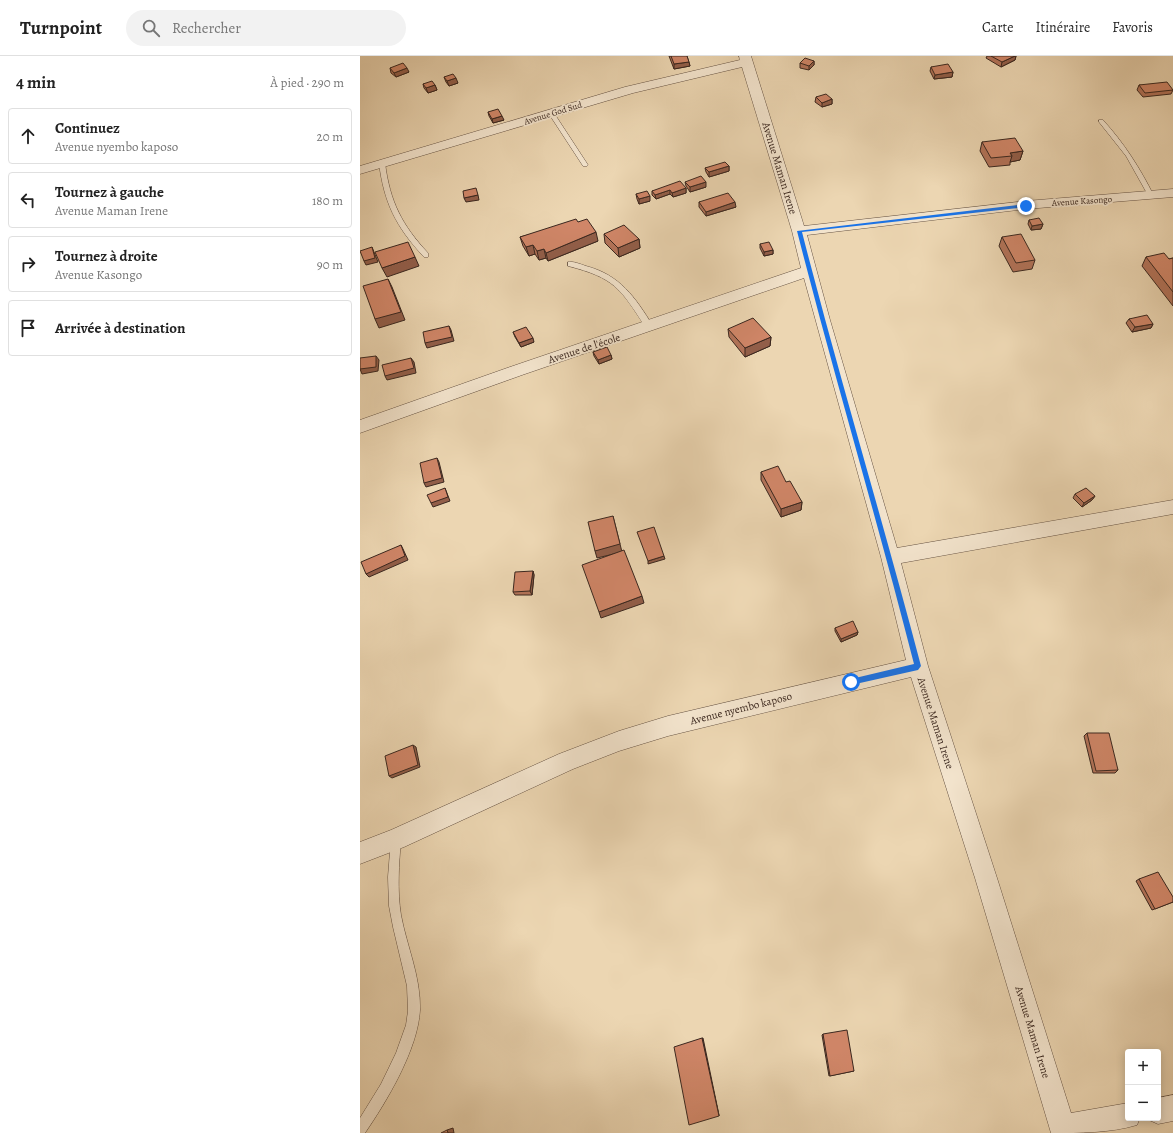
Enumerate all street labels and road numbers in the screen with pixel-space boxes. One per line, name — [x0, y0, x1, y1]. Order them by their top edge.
street label: Avenue God Sud — [522, 98, 584, 128]
street label: Avenue Maman Irene — [758, 119, 801, 216]
street label: Avenue Kasongo — [1050, 193, 1113, 209]
street label: Avenue de l'école — [545, 330, 622, 368]
street label: Avenue Maman Irene — [913, 674, 957, 771]
street label: Avenue nyembo kaposo — [688, 688, 794, 729]
street label: Avenue Maman Irene — [1011, 983, 1054, 1080]

